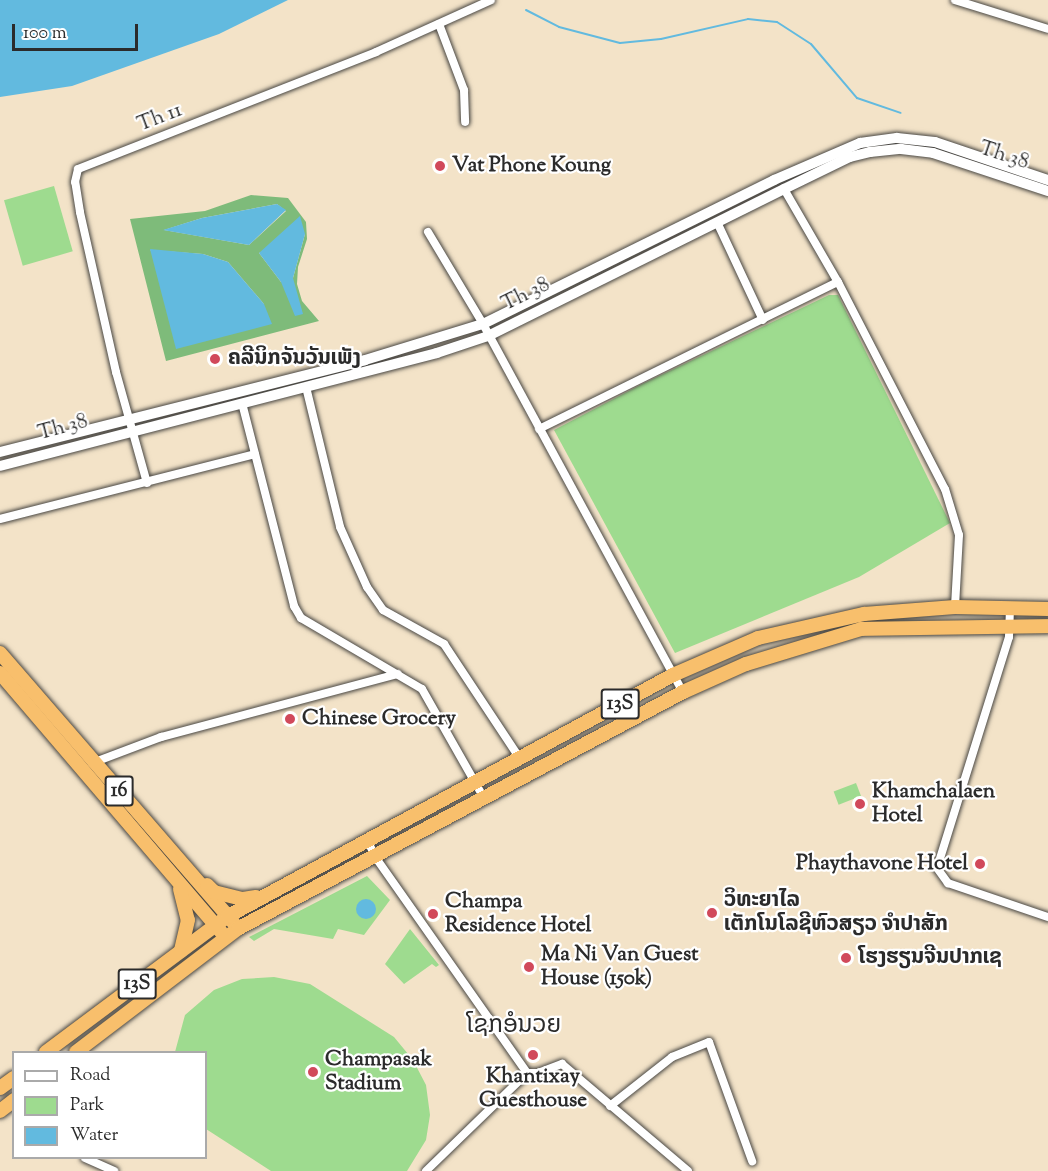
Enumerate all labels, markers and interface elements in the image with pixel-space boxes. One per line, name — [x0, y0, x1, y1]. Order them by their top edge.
scale bar — [15, 12, 141, 50]
text: 100 m — [23, 21, 67, 47]
street label: Th 11 — [134, 98, 186, 138]
street label: Th 38 — [976, 136, 1032, 176]
place label: Vat Phone Koung — [452, 153, 611, 179]
marker: Vat Phone Koung — [433, 159, 447, 173]
street label: Th 38 — [498, 273, 554, 317]
place label: ຄລີນິກຈັນວັນເພັງ — [228, 346, 361, 372]
marker: ຄລີນິກຈັນວັນເພັງ — [206, 350, 224, 368]
street label: Th 38 — [35, 409, 91, 447]
road number: 13S — [600, 687, 640, 721]
place label: Chinese Grocery — [302, 706, 456, 732]
marker: Chinese Grocery — [283, 712, 297, 726]
road number: 16 — [104, 774, 134, 808]
place label: Khamchalaen Hotel — [872, 779, 995, 829]
marker: Khamchalaen Hotel — [853, 797, 867, 811]
place label: Phaythavone Hotel — [796, 851, 968, 877]
marker: Phaythavone Hotel — [973, 857, 987, 871]
place label: ວິທະຍາໄລ ເຕັກໂນໂລຊີຫົວສຽວ ຈຳປາສັກ — [724, 888, 948, 938]
place label: Champa Residence Hotel — [445, 889, 591, 939]
marker: ວິທະຍາໄລ ເຕັກໂນໂລຊີຫົວສຽວ ຈຳປາສັກ — [705, 906, 719, 920]
marker: Champa Residence Hotel — [426, 907, 440, 921]
place label: Ma Ni Van Guest House (150k) — [541, 942, 698, 992]
place label: ໂຮງຮຽນຈີນປາກເຊ — [858, 945, 1002, 971]
marker: ໂຮງຮຽນຈີນປາກເຊ — [839, 951, 853, 965]
marker: Ma Ni Van Guest House (150k) — [522, 960, 536, 974]
road number: 13S — [118, 967, 156, 1001]
district label: ໂຊກອໍນວຍ — [467, 1013, 561, 1041]
place label: Champasak Stadium — [325, 1047, 432, 1097]
marker: Khantixay Guesthouse — [526, 1048, 540, 1062]
legend — [12, 1051, 207, 1159]
text: Road — [70, 1063, 110, 1089]
place label: Khantixay Guesthouse — [479, 1064, 587, 1114]
marker: Champasak Stadium — [306, 1065, 320, 1079]
text: Park — [70, 1093, 104, 1119]
text: Water — [70, 1123, 118, 1149]

